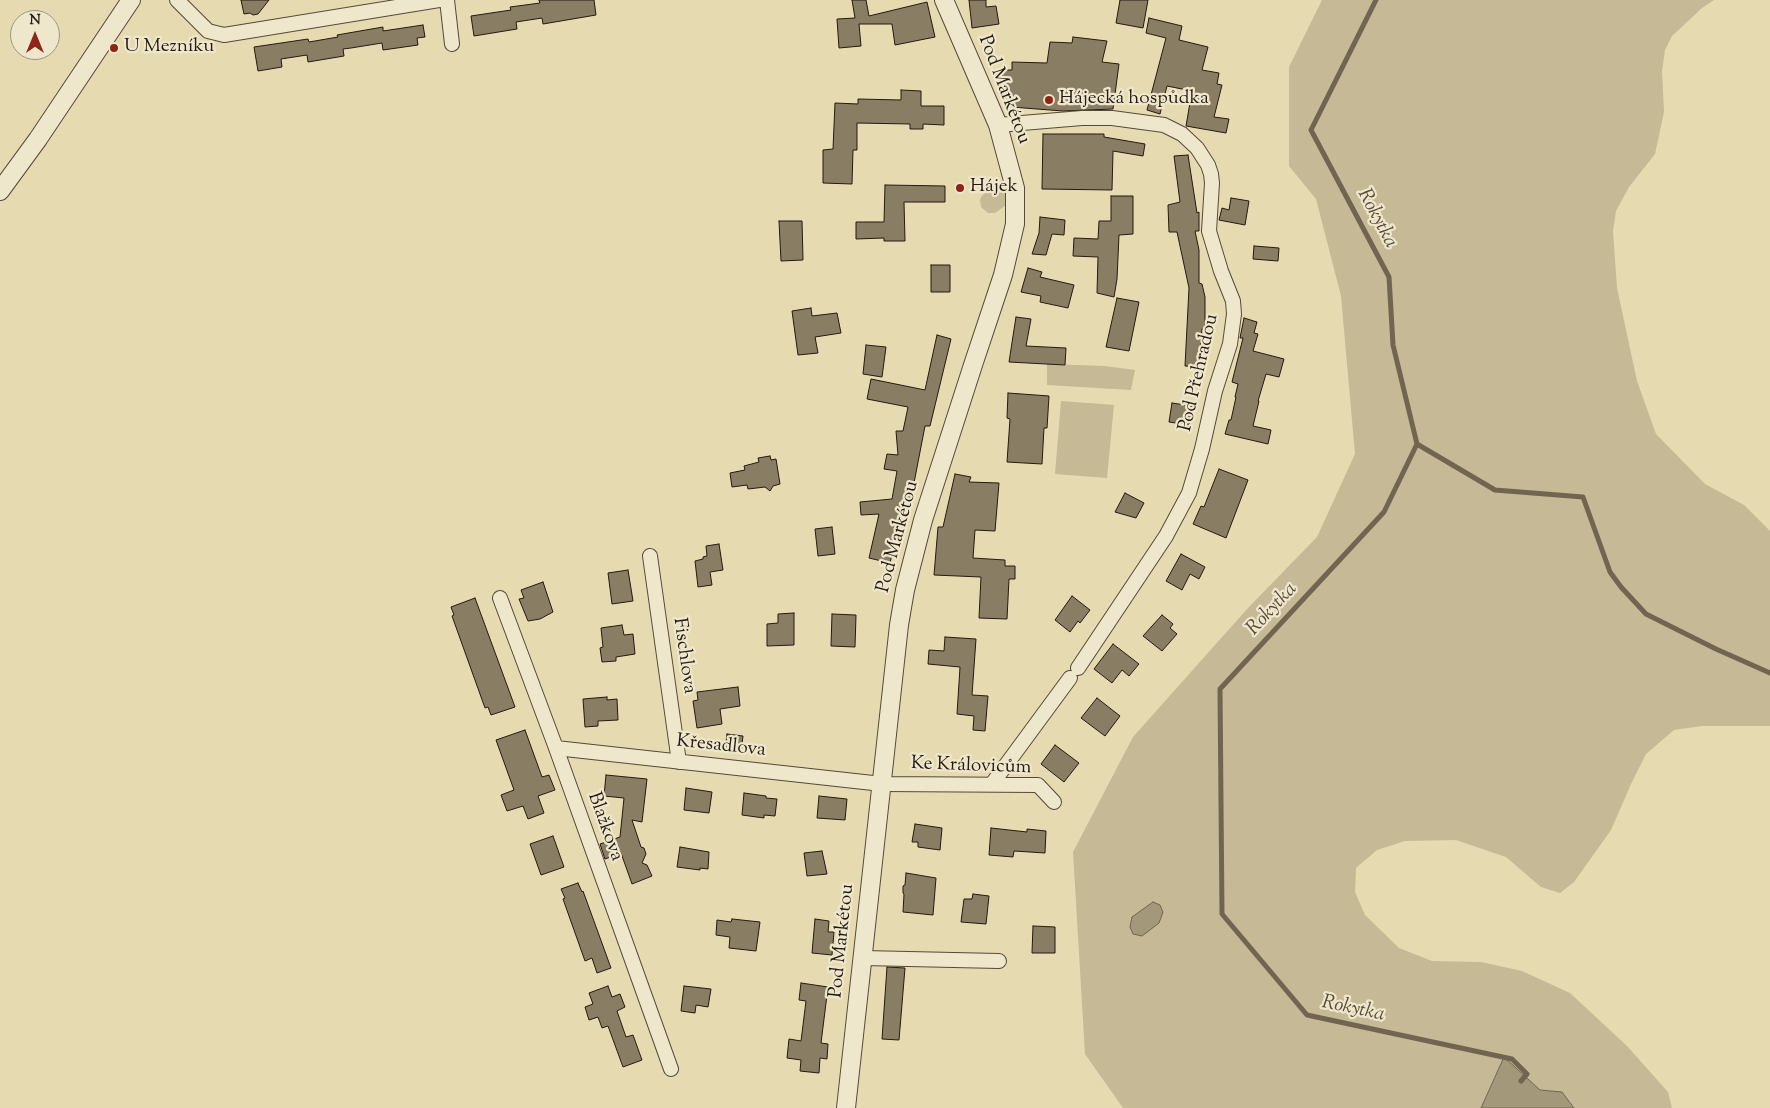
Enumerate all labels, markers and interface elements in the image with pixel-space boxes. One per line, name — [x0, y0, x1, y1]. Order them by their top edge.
north arrow — [10, 10, 60, 60]
text: N — [29, 11, 41, 31]
street label: Pod Markétou — [972, 32, 1034, 148]
place label: U Mezníku — [124, 37, 214, 59]
marker: U Mezníku — [108, 42, 120, 54]
place label: Hájecká hospůdka — [1059, 89, 1209, 111]
marker: Hájecká hospůdka — [1043, 94, 1055, 106]
place label: Hájek — [970, 177, 1018, 199]
marker: Hájek — [954, 182, 966, 194]
water label: Rokytka — [1351, 185, 1401, 253]
street label: Pod Přehradou — [1175, 312, 1225, 434]
street label: Pod Markétou — [873, 479, 925, 595]
water label: Rokytka — [1243, 579, 1303, 641]
street label: Fischlova — [666, 617, 700, 695]
street label: Křesadlova — [675, 731, 767, 763]
street label: Ke Královicům — [910, 754, 1032, 780]
street label: Blažkova — [581, 789, 627, 865]
street label: Pod Markétou — [826, 883, 860, 999]
water label: Rokytka — [1319, 992, 1387, 1028]

